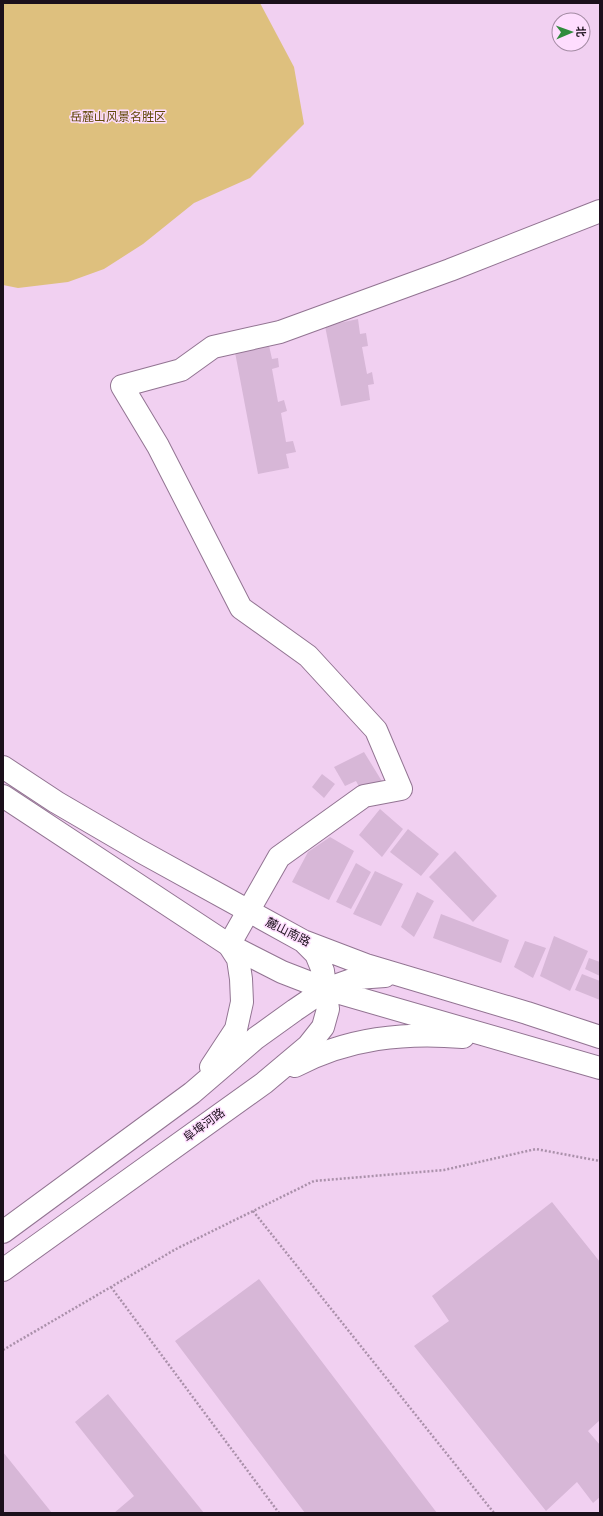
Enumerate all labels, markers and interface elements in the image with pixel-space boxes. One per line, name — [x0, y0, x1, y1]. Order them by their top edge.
north arrow — [551, 12, 591, 52]
text: 北 — [574, 26, 589, 37]
park label: 岳麓山风景名胜区 — [70, 108, 166, 125]
street label: 麓山南路 — [263, 913, 313, 950]
street label: 阜埠河路 — [179, 1104, 228, 1146]

